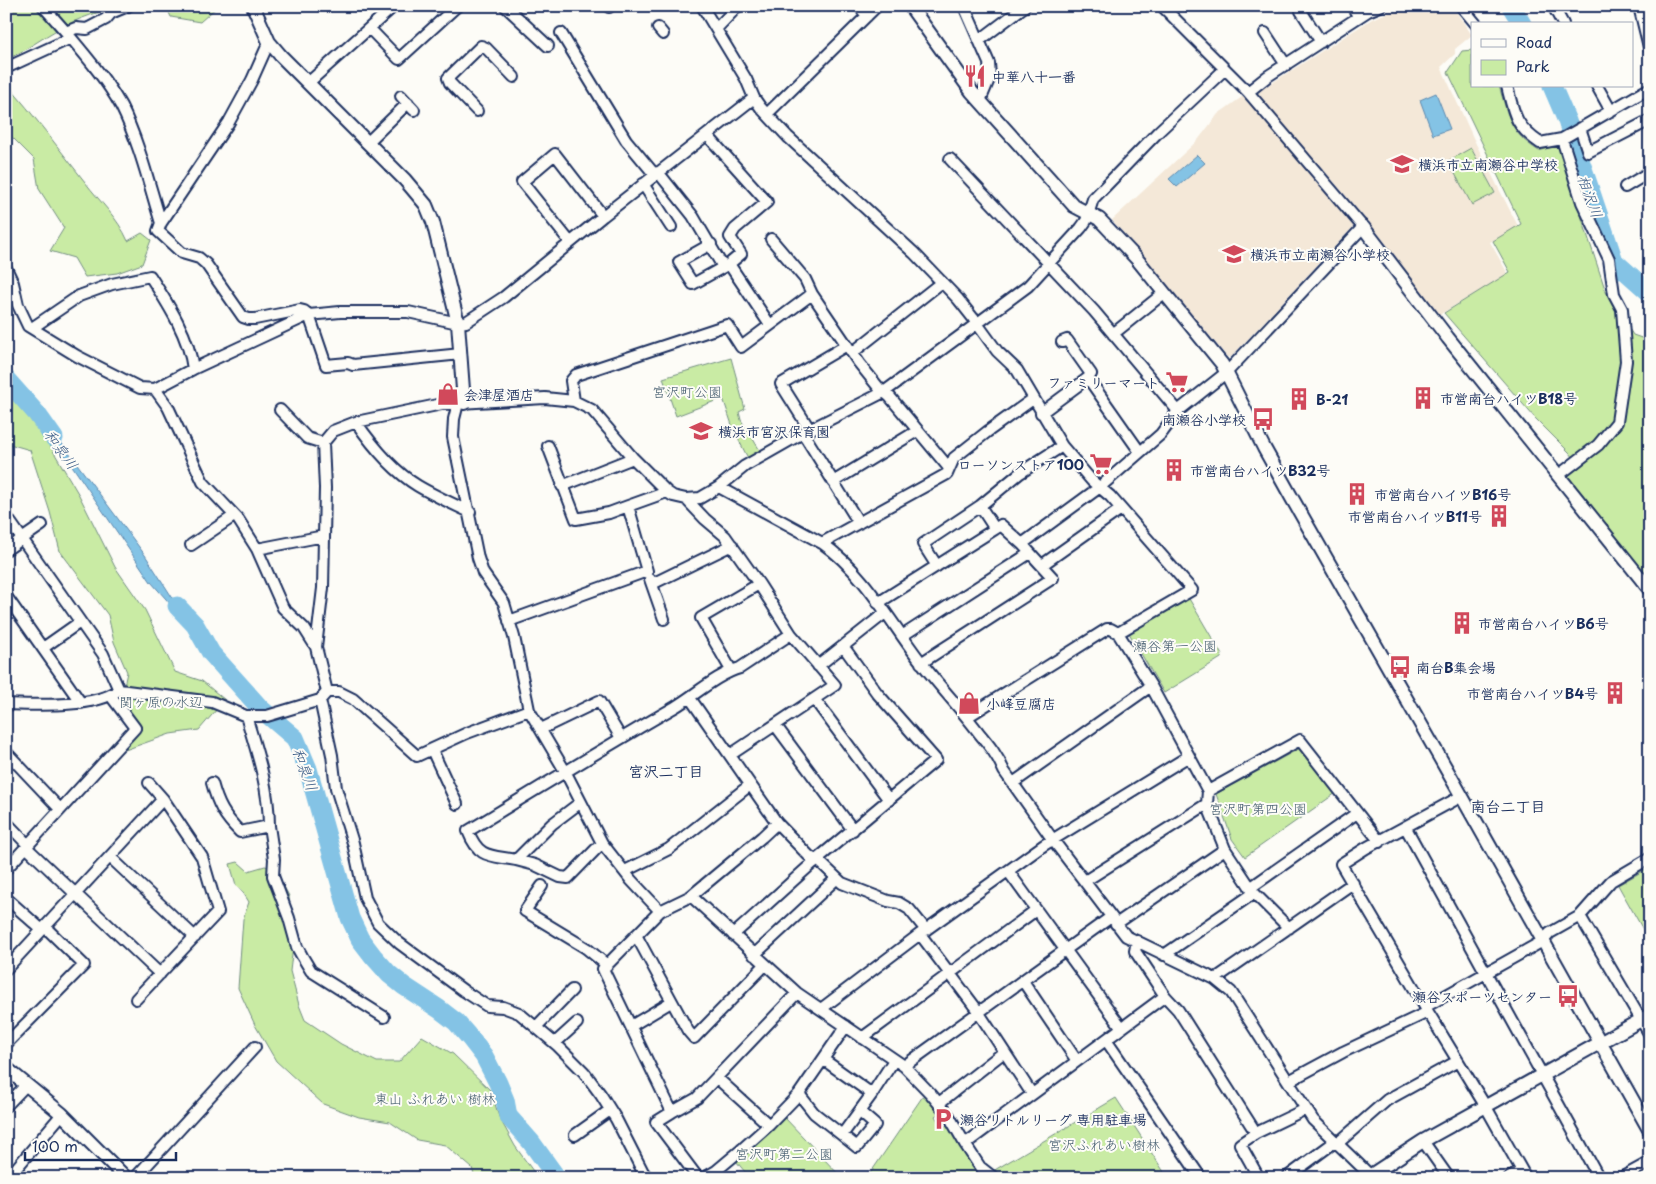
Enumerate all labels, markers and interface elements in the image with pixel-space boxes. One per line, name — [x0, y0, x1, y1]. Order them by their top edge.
legend — [1471, 22, 1634, 88]
text: Road — [1516, 30, 1552, 53]
text: Park — [1516, 54, 1550, 77]
restaurant icon: 中華八十一番 — [962, 63, 988, 89]
place label: 中華八十一番 — [992, 66, 1076, 87]
school or university icon: 横浜市立南瀬谷中学校 — [1389, 151, 1415, 177]
place label: 横浜市立南瀬谷中学校 — [1418, 154, 1558, 175]
water label: 相沢川 — [1572, 171, 1610, 221]
school or university icon: 横浜市立南瀬谷小学校 — [1221, 241, 1247, 267]
place label: 横浜市立南瀬谷小学校 — [1250, 244, 1390, 265]
supermarket icon: ファミリーマート — [1164, 369, 1190, 395]
place label: ファミリーマート — [1047, 372, 1160, 393]
shop icon: 会津屋酒店 — [435, 381, 461, 407]
park label: 宮沢町公園 — [652, 381, 722, 402]
place label: 会津屋酒店 — [464, 384, 534, 405]
building icon: 市営南台ハイツB18号 — [1410, 385, 1436, 411]
building icon: B-21 — [1286, 386, 1312, 412]
place label: 市営南台ハイツB18号 — [1440, 388, 1577, 409]
place label: B-21 — [1316, 389, 1348, 410]
bus stop icon: 南瀬谷小学校 — [1250, 406, 1276, 432]
place label: 南瀬谷小学校 — [1162, 409, 1246, 430]
school or university icon: 横浜市宮沢保育園 — [688, 418, 714, 444]
place label: 横浜市宮沢保育園 — [718, 421, 830, 442]
water label: 和泉川 — [39, 424, 85, 474]
supermarket icon: ローソンストア100 — [1088, 451, 1114, 477]
place label: ローソンストア100 — [958, 454, 1084, 475]
building icon: 市営南台ハイツB32号 — [1161, 457, 1187, 483]
place label: 市営南台ハイツB32号 — [1190, 460, 1330, 481]
building icon: 市営南台ハイツB16号 — [1344, 481, 1370, 507]
place label: 市営南台ハイツB16号 — [1374, 484, 1511, 505]
building icon: 市営南台ハイツB11号 — [1486, 503, 1512, 529]
place label: 市営南台ハイツB11号 — [1348, 506, 1482, 527]
building icon: 市営南台ハイツB6号 — [1449, 610, 1475, 636]
place label: 市営南台ハイツB6号 — [1478, 613, 1609, 634]
park label: 瀬谷第一公園 — [1133, 635, 1217, 656]
bus stop icon: 南台B集会場 — [1387, 654, 1413, 680]
place label: 南台B集会場 — [1416, 657, 1496, 678]
building icon: 市営南台ハイツB4号 — [1602, 680, 1628, 706]
place label: 市営南台ハイツB4号 — [1467, 683, 1598, 704]
shop icon: 小峰豆腐店 — [956, 690, 982, 716]
park label: 関ヶ原の水辺 — [119, 691, 203, 712]
place label: 小峰豆腐店 — [986, 693, 1056, 714]
water label: 和泉川 — [287, 744, 325, 794]
district label: 宮沢二丁目 — [628, 759, 704, 782]
district label: 南台二丁目 — [1470, 794, 1546, 817]
park label: 宮沢町第四公園 — [1209, 798, 1307, 819]
bus stop icon: 瀬谷スポーツセンター — [1555, 983, 1581, 1009]
place label: 瀬谷スポーツセンター — [1412, 986, 1552, 1007]
park label: 東山 ふれあい 樹林 — [374, 1088, 496, 1109]
parking icon: 瀬谷リトルリーグ 専用駐車場 — [930, 1106, 956, 1132]
place label: 瀬谷リトルリーグ 専用駐車場 — [960, 1109, 1147, 1130]
scale bar — [25, 1129, 176, 1161]
text: 100 m — [32, 1134, 78, 1157]
park label: 宮沢ふれあい樹林 — [1048, 1134, 1160, 1155]
park label: 宮沢町第二公園 — [735, 1143, 833, 1164]

